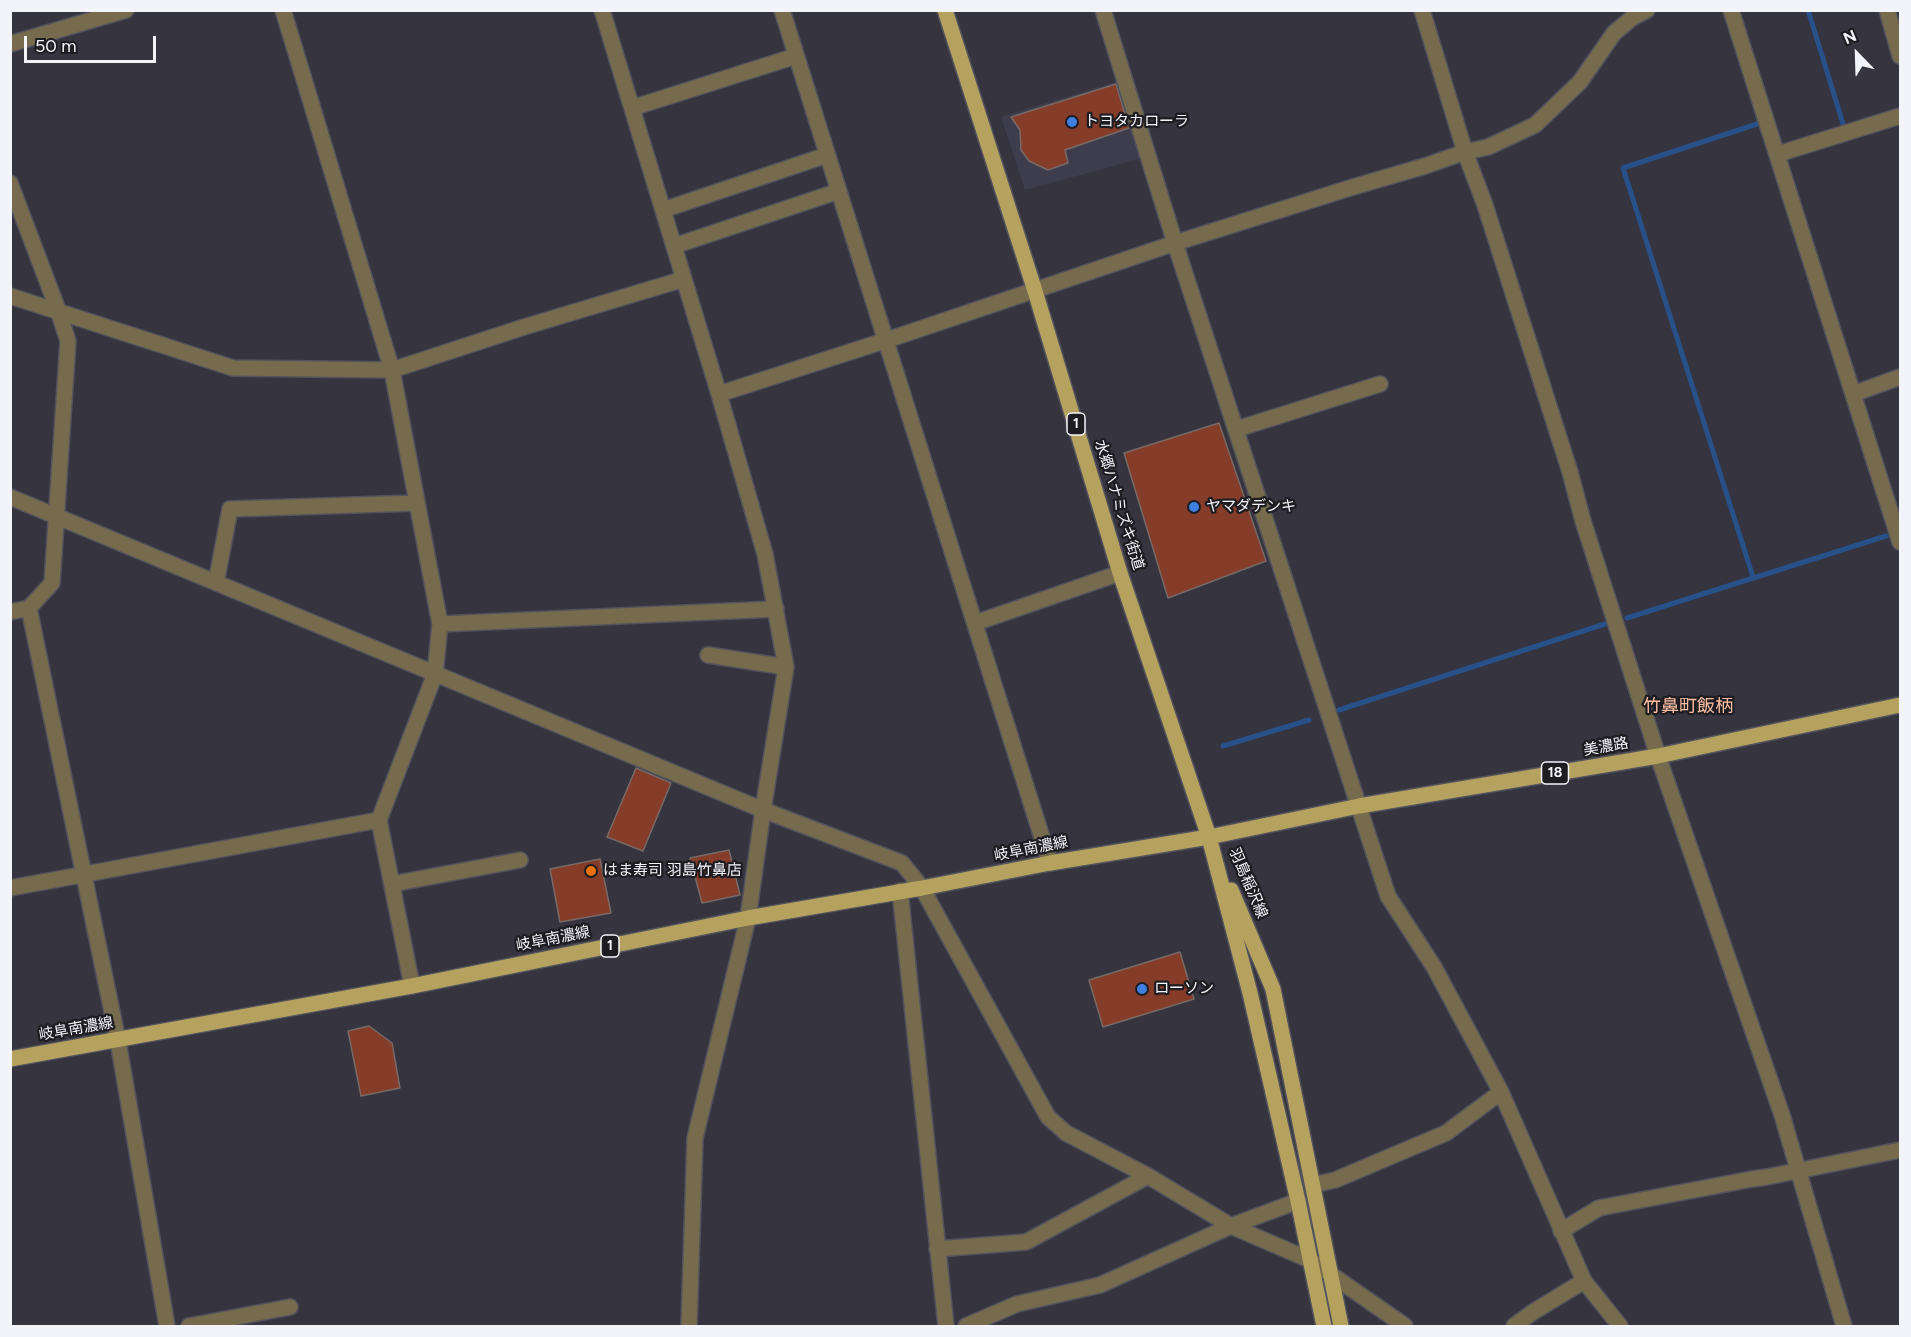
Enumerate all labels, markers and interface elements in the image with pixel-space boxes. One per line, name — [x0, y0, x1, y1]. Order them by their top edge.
scale bar — [27, 24, 159, 62]
north arrow — [1827, 24, 1887, 84]
text: N — [1840, 26, 1859, 48]
text: 50 m — [35, 35, 77, 57]
place label: トヨタカローラ — [1084, 113, 1189, 131]
marker: トヨタカローラ — [1065, 115, 1079, 129]
road number: 1 — [1067, 413, 1085, 435]
street label: 水郷ハナミズキ街道 — [1091, 438, 1147, 572]
place label: ヤマダデンキ — [1206, 498, 1296, 516]
marker: ヤマダデンキ — [1187, 500, 1201, 514]
district label: 竹鼻町飯柄 — [1643, 696, 1733, 718]
street label: 美濃路 — [1582, 734, 1630, 760]
road number: 18 — [1542, 762, 1568, 784]
street label: 岐阜南濃線 — [992, 833, 1070, 865]
street label: 羽島稲沢線 — [1225, 845, 1271, 921]
place label: はま寿司 羽島竹鼻店 — [603, 862, 742, 880]
marker: はま寿司 羽島竹鼻店 — [584, 864, 598, 878]
street label: 岐阜南濃線 — [514, 923, 592, 955]
road number: 1 — [601, 935, 619, 957]
place label: ローソン — [1154, 980, 1214, 998]
marker: ローソン — [1135, 982, 1149, 996]
street label: 岐阜南濃線 — [38, 1014, 114, 1044]

